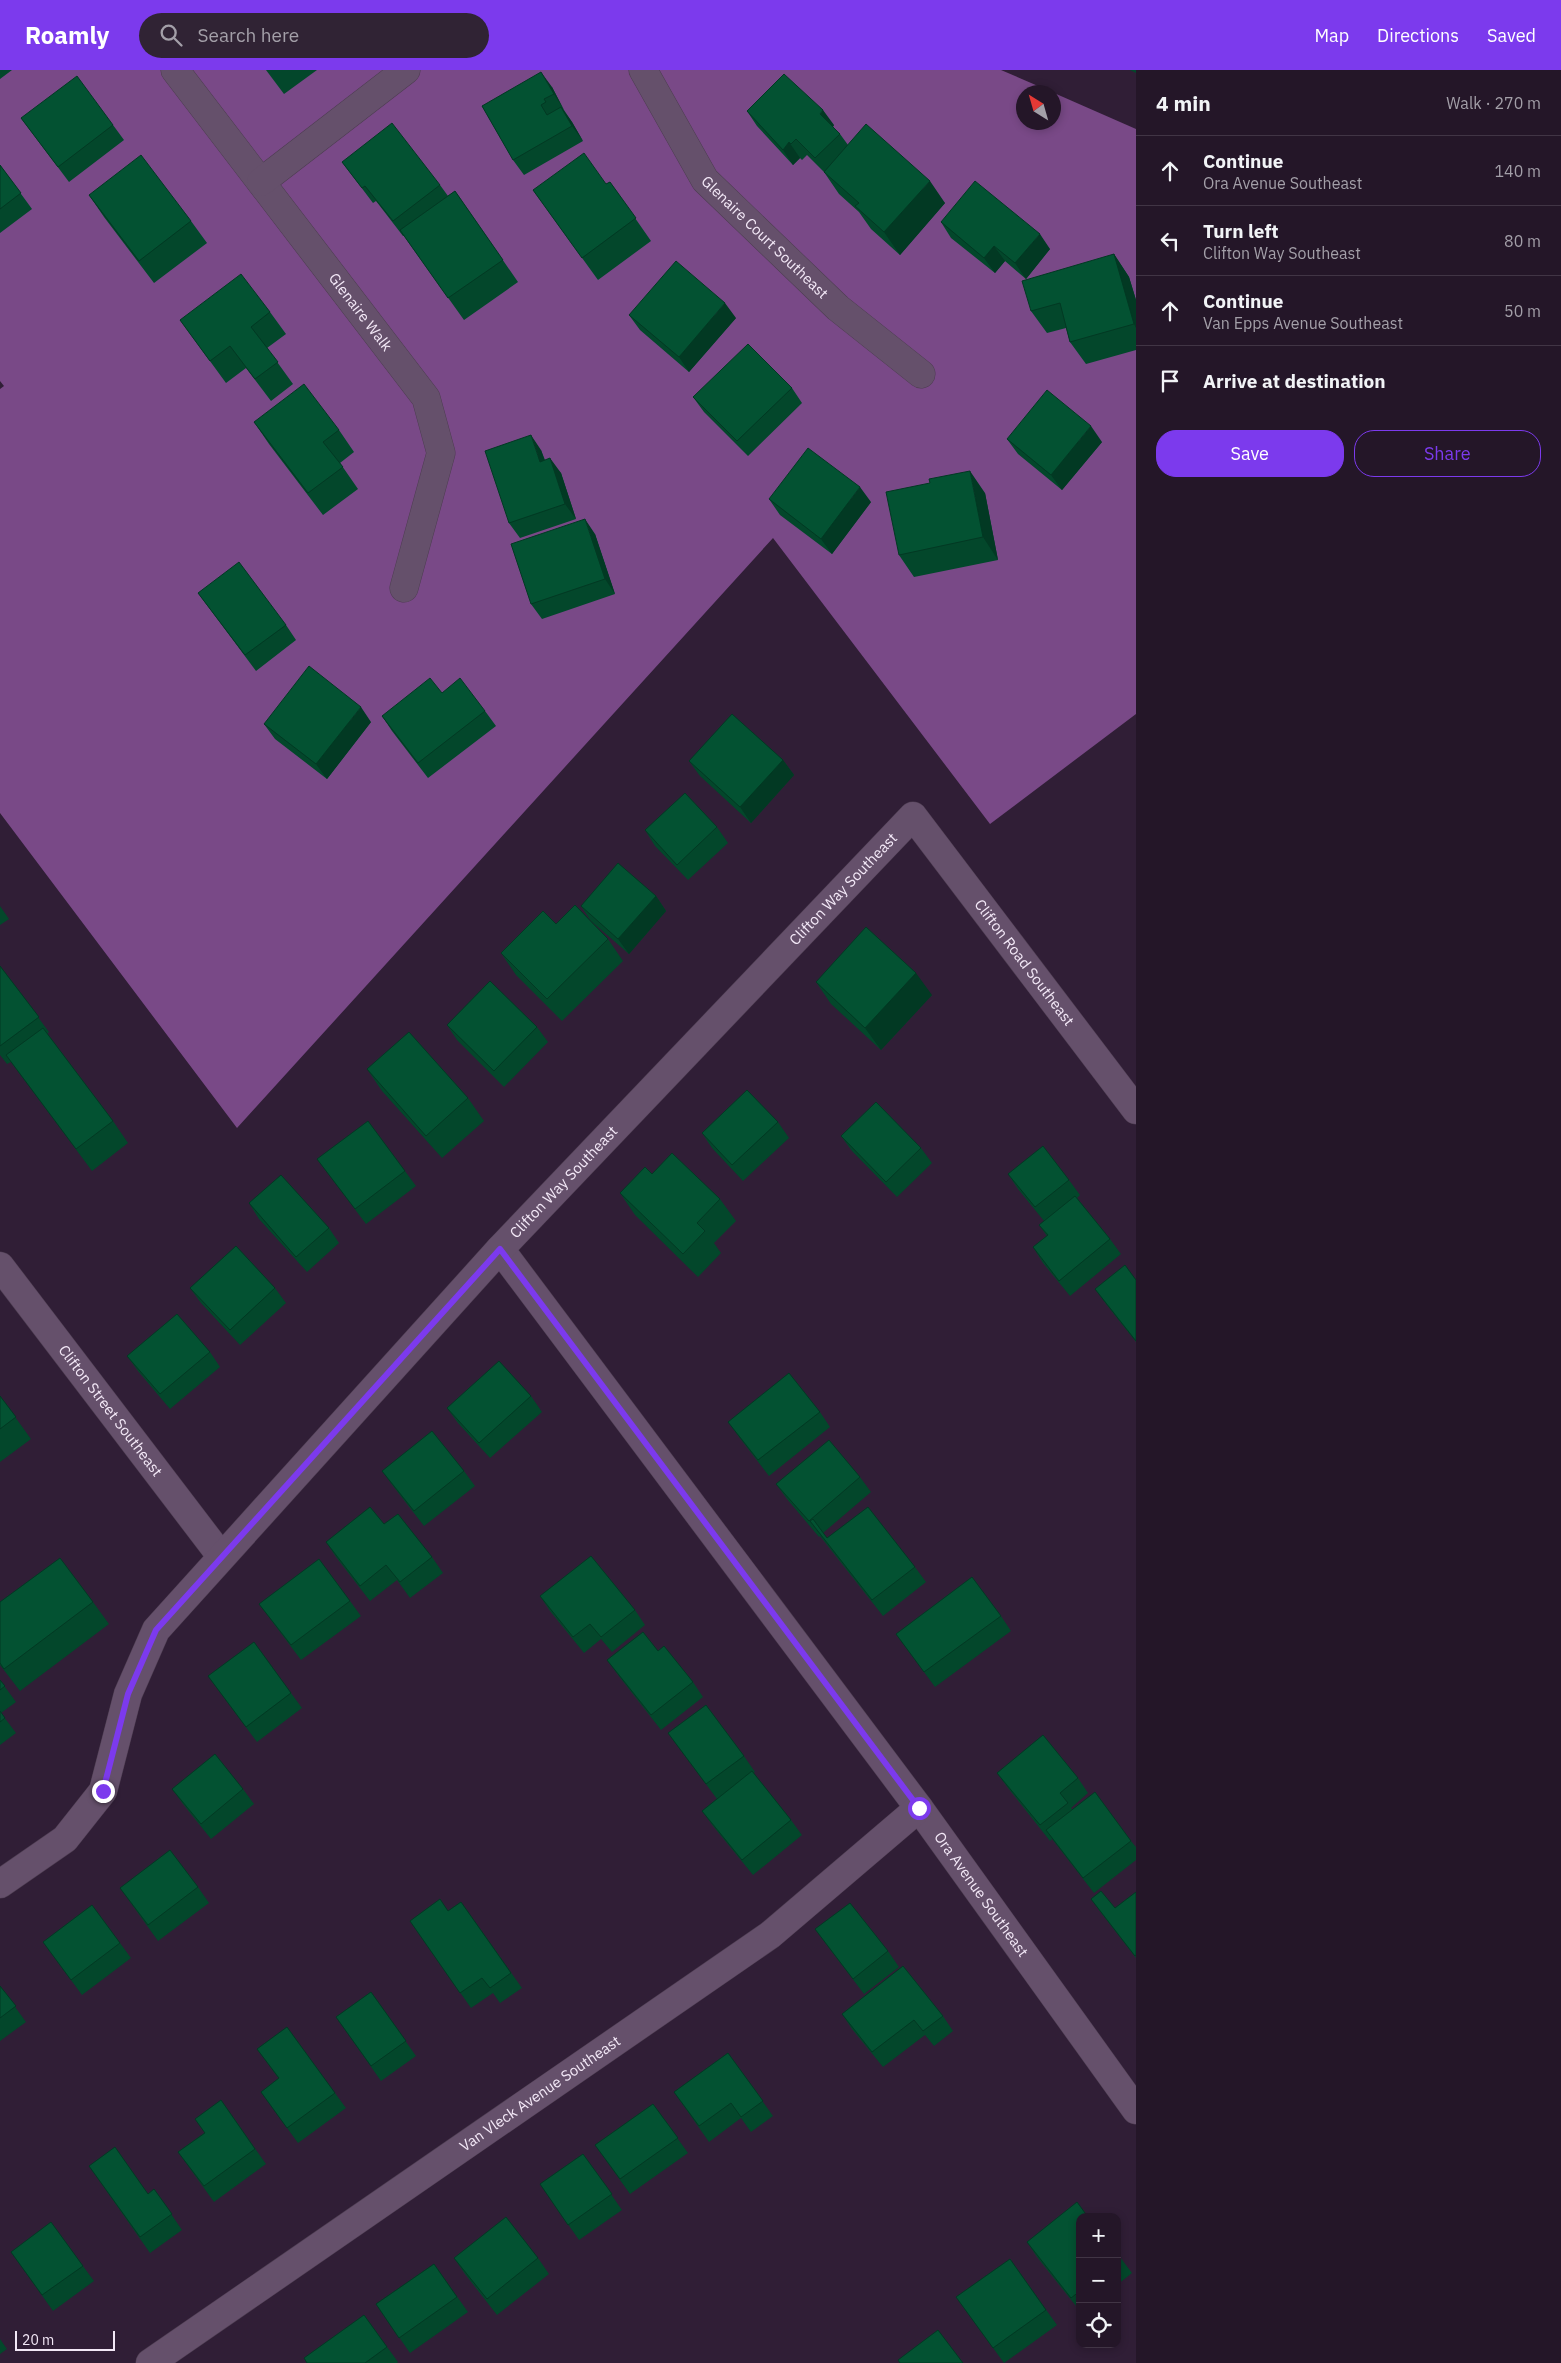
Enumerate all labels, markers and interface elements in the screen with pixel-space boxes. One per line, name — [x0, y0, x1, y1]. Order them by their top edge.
search box — [139, 13, 489, 58]
text: Roamly — [25, 19, 109, 51]
icon: search — [157, 21, 185, 49]
text: Search here — [197, 23, 299, 47]
text: Map — [1314, 24, 1349, 47]
text: Directions — [1377, 24, 1459, 47]
text: Saved — [1487, 24, 1536, 47]
north arrow — [1016, 85, 1061, 130]
text: 4 min — [1156, 89, 1211, 117]
text: Walk · 270 m — [1446, 93, 1541, 113]
text: Continue — [1203, 149, 1283, 173]
icon: ahead — [1156, 157, 1184, 185]
text: 140 m — [1494, 161, 1541, 181]
street label: Glenaire Court Southeast — [697, 172, 832, 303]
text: Ora Avenue Southeast — [1203, 173, 1362, 193]
text: Turn left — [1203, 219, 1279, 243]
icon: left — [1156, 227, 1184, 255]
text: 80 m — [1504, 231, 1541, 251]
text: Clifton Way Southeast — [1203, 243, 1361, 263]
street label: Glenaire Walk — [325, 269, 397, 355]
text: Continue — [1203, 289, 1283, 313]
icon: ahead — [1156, 297, 1184, 325]
text: 50 m — [1504, 301, 1541, 321]
text: Van Epps Avenue Southeast — [1203, 313, 1403, 333]
icon: arrive — [1156, 367, 1184, 395]
text: Arrive at destination — [1203, 369, 1386, 393]
button: Save — [1156, 430, 1344, 477]
button: Share — [1354, 430, 1541, 477]
street label: Clifton Way Southeast — [785, 829, 901, 949]
street label: Clifton Road Southeast — [970, 895, 1079, 1029]
street label: Clifton Way Southeast — [505, 1122, 621, 1242]
street label: Clifton Street Southeast — [54, 1341, 167, 1480]
route end — [92, 1780, 115, 1803]
route start — [908, 1797, 931, 1820]
street label: Ora Avenue Southeast — [930, 1828, 1033, 1960]
street label: Van Vleck Avenue Southeast — [456, 2031, 624, 2155]
map controls — [1076, 2213, 1121, 2348]
button: + — [1076, 2213, 1121, 2258]
button: − — [1076, 2258, 1121, 2303]
button: locate — [1076, 2303, 1121, 2348]
scale bar — [15, 2328, 115, 2351]
text: 20 m — [22, 2331, 54, 2349]

